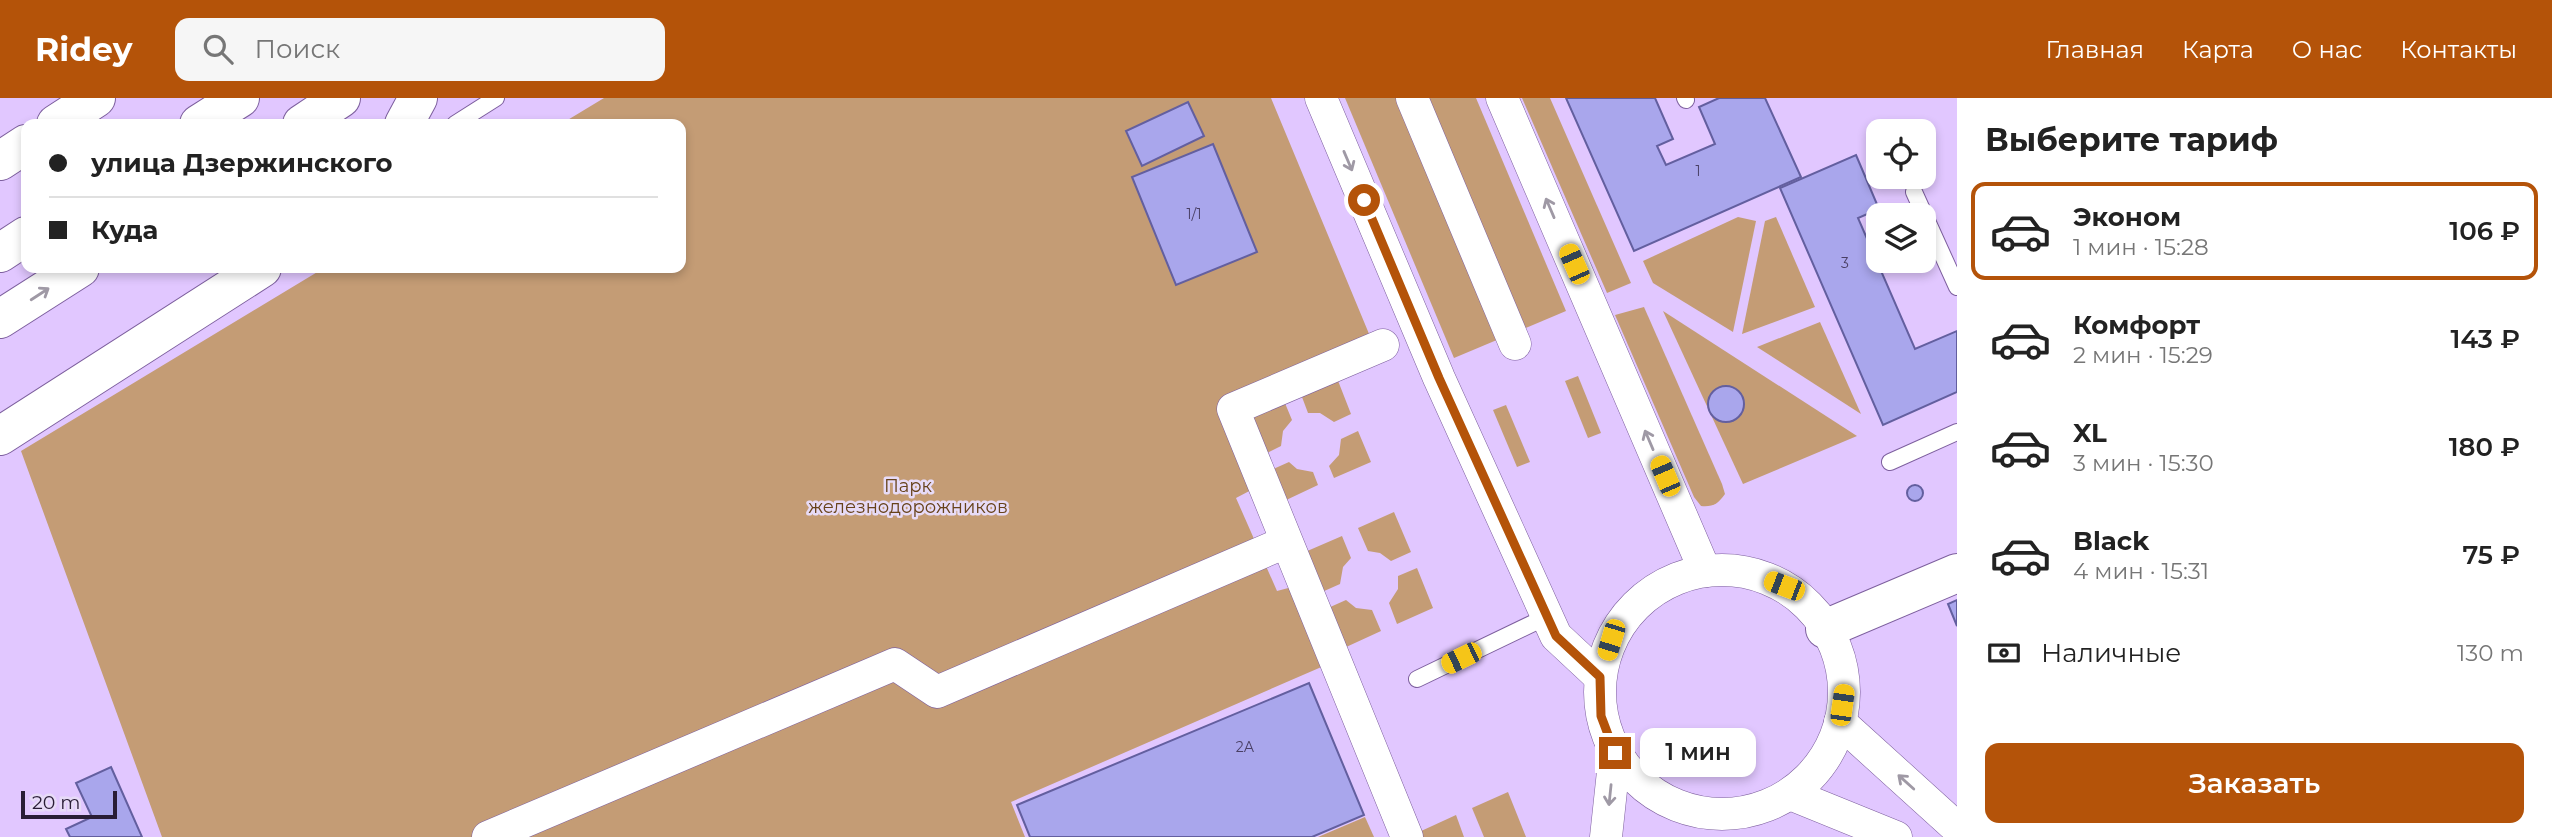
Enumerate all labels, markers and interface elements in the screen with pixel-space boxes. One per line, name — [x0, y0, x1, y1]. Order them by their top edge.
search box — [175, 18, 665, 81]
text: Ridey — [35, 29, 133, 69]
icon: search — [199, 30, 237, 68]
text: Поиск — [255, 33, 340, 65]
text: Главная — [2046, 35, 2144, 64]
text: Карта — [2182, 35, 2254, 64]
text: О нас — [2292, 35, 2362, 64]
text: Контакты — [2400, 35, 2517, 64]
map controls — [1866, 119, 1936, 273]
button: locate — [1866, 119, 1936, 189]
text: Выберите тариф — [1985, 120, 2278, 159]
text: улица Дзержинского — [91, 147, 392, 179]
one-way arrow — [1342, 150, 1355, 171]
house number: 1 — [1695, 162, 1701, 180]
route start — [1348, 184, 1380, 216]
one-way arrow — [1543, 198, 1556, 220]
icon: car — [1989, 200, 2052, 263]
text: Эконом — [2073, 201, 2181, 233]
button: layers — [1866, 203, 1936, 273]
house number: 1/1 — [1186, 205, 1202, 223]
text: Куда — [91, 214, 158, 246]
text: 106 ₽ — [2449, 215, 2520, 247]
text: 1 мин · 15:28 — [2073, 233, 2209, 261]
car — [1556, 241, 1593, 287]
house number: 3 — [1841, 254, 1849, 272]
one-way arrow — [30, 286, 49, 301]
icon: car — [1989, 308, 2052, 371]
text: Комфорт — [2073, 309, 2200, 341]
text: 143 ₽ — [2451, 323, 2520, 355]
text: 2 мин · 15:29 — [2073, 341, 2213, 369]
icon: car — [1989, 416, 2052, 479]
text: XL — [2073, 417, 2107, 449]
one-way arrow — [1642, 430, 1655, 451]
text: 180 ₽ — [2449, 431, 2520, 463]
text: 3 мин · 15:30 — [2073, 449, 2214, 477]
car — [1648, 453, 1683, 499]
park label: Парк железнодорожников — [808, 475, 1008, 518]
icon: car — [1989, 524, 2052, 587]
text: Black — [2073, 525, 2149, 557]
text: 75 ₽ — [2462, 539, 2520, 571]
text: 4 мин · 15:31 — [2073, 557, 2209, 585]
car — [1761, 569, 1808, 603]
car — [1595, 617, 1628, 663]
icon: cash — [1985, 634, 2023, 672]
text: Наличные — [2041, 637, 2181, 669]
car — [1438, 639, 1485, 677]
text: 130 m — [2457, 639, 2524, 667]
car — [1829, 683, 1856, 727]
callout: 1 мин — [1640, 728, 1755, 778]
route end — [1599, 737, 1631, 769]
house number: 2А — [1236, 738, 1255, 756]
text: 1 мин — [1665, 738, 1731, 766]
button: Заказать — [1985, 743, 2524, 823]
one-way arrow — [1898, 774, 1915, 791]
one-way arrow — [1604, 783, 1617, 806]
scale bar — [21, 788, 117, 820]
text: 20 m — [32, 791, 80, 814]

